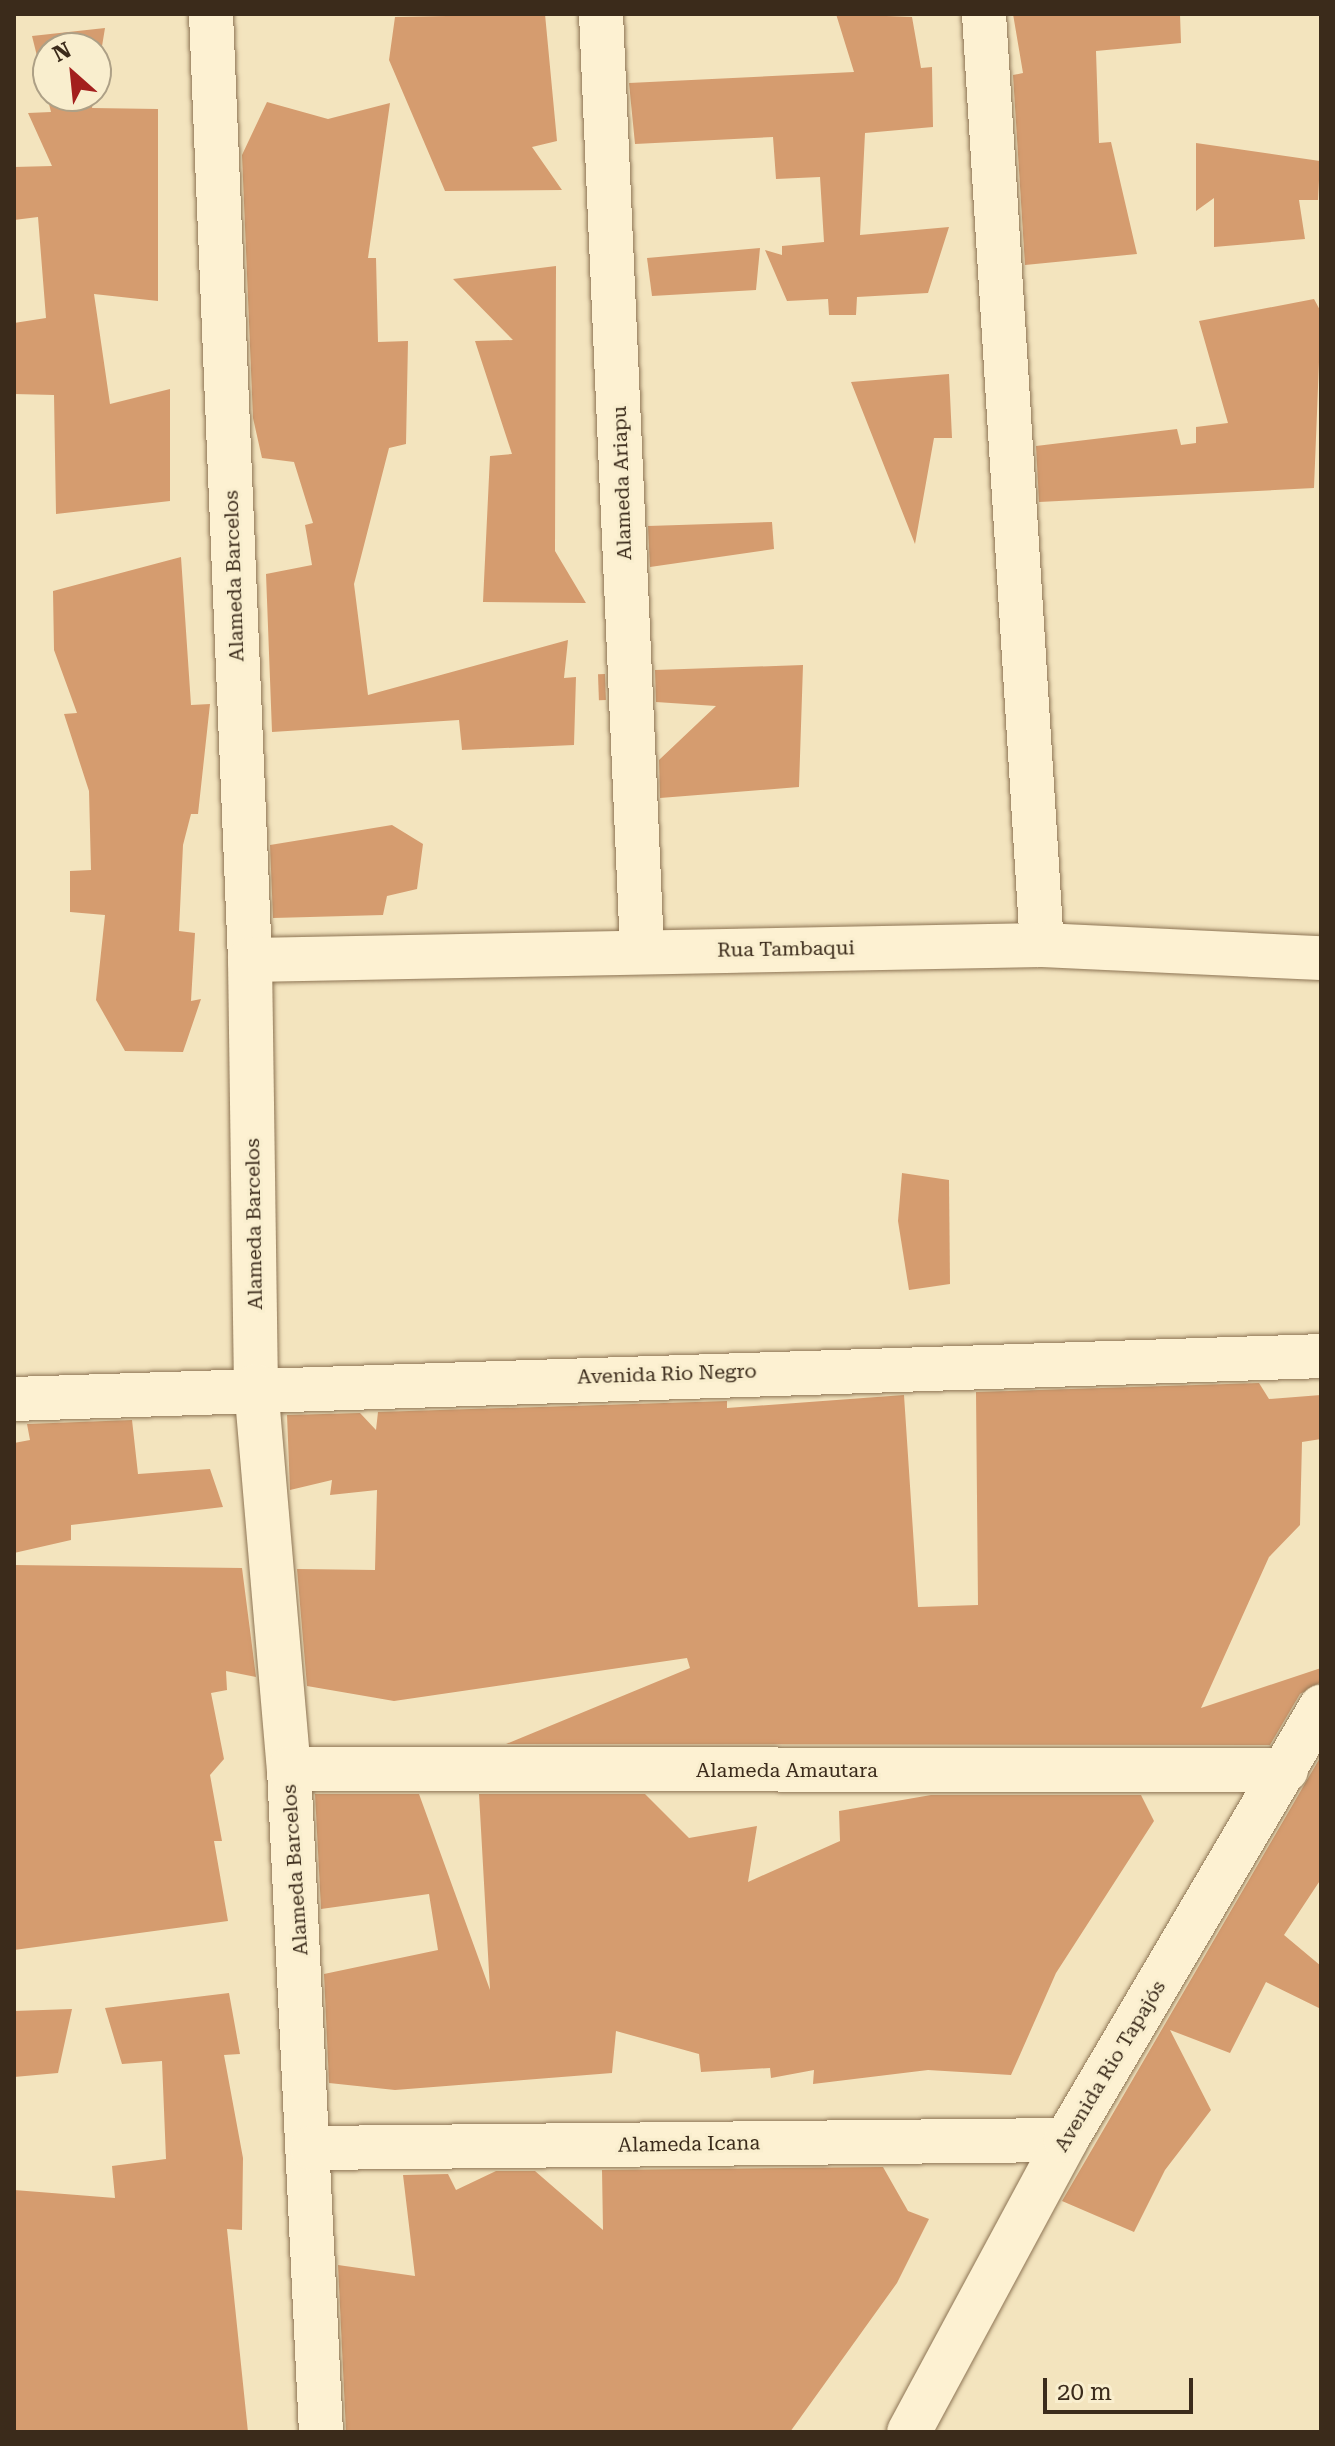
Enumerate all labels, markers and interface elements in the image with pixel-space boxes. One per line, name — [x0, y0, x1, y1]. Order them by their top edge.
north arrow — [32, 32, 112, 112]
text: N — [49, 37, 75, 67]
street label: Alameda Ariapu — [607, 405, 637, 561]
street label: Alameda Barcelos — [219, 490, 249, 662]
street label: Rua Tambaqui — [717, 936, 855, 962]
street label: Alameda Barcelos — [241, 1138, 267, 1310]
street label: Avenida Rio Negro — [577, 1359, 757, 1389]
street label: Alameda Amautara — [696, 1758, 878, 1782]
street label: Alameda Barcelos — [277, 1784, 313, 1956]
street label: Avenida Rio Tapajós — [1049, 1976, 1171, 2156]
street label: Alameda Icana — [618, 2131, 760, 2157]
scale bar — [1047, 2362, 1197, 2412]
text: 20 m — [1057, 2378, 1112, 2406]

